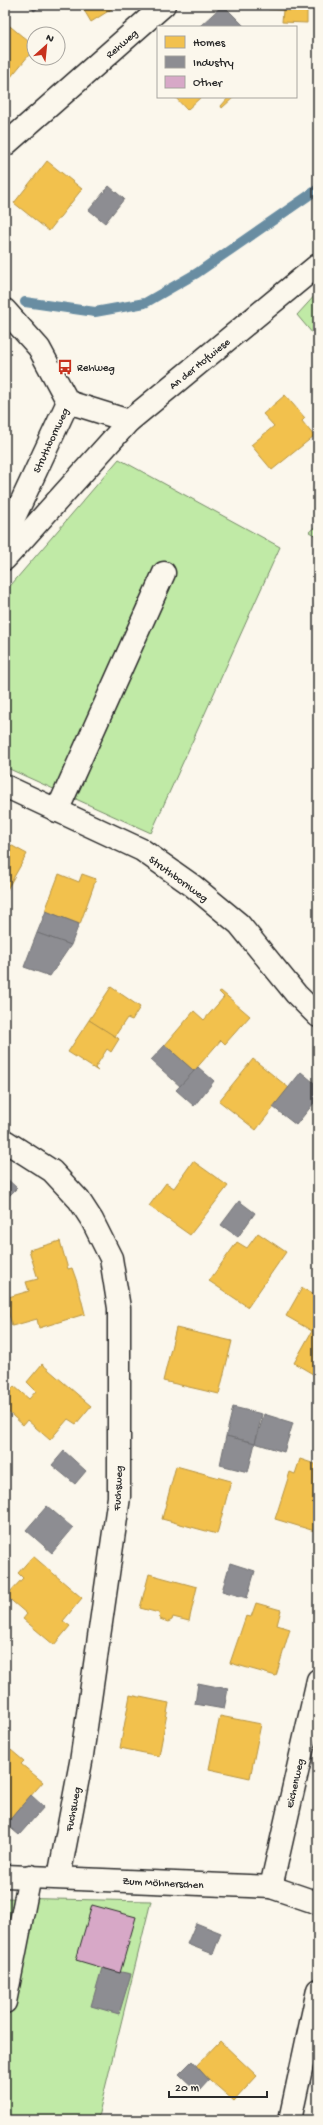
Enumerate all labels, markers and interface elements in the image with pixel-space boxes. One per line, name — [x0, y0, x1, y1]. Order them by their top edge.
north arrow — [26, 26, 66, 66]
legend — [157, 26, 297, 98]
street label: Rehweg — [104, 28, 141, 61]
text: N — [44, 32, 56, 46]
text: Homes — [193, 37, 226, 51]
text: Industry — [193, 57, 234, 71]
text: Other — [193, 77, 224, 91]
street label: An der Hofwiese — [167, 335, 233, 393]
bus stop icon: Rehweg — [56, 358, 74, 376]
place label: Rehweg — [77, 363, 115, 375]
street label: Struthbornweg — [32, 407, 72, 475]
street label: Struthbornweg — [146, 854, 210, 905]
street label: Fuchsweg — [112, 1465, 126, 1512]
street label: Eichenweg — [284, 1758, 307, 1809]
street label: Fuchsweg — [64, 1786, 84, 1834]
street label: Zum Möhnerschen — [122, 1876, 205, 1892]
scale bar — [169, 2073, 267, 2099]
text: 20 m — [175, 2082, 200, 2096]

